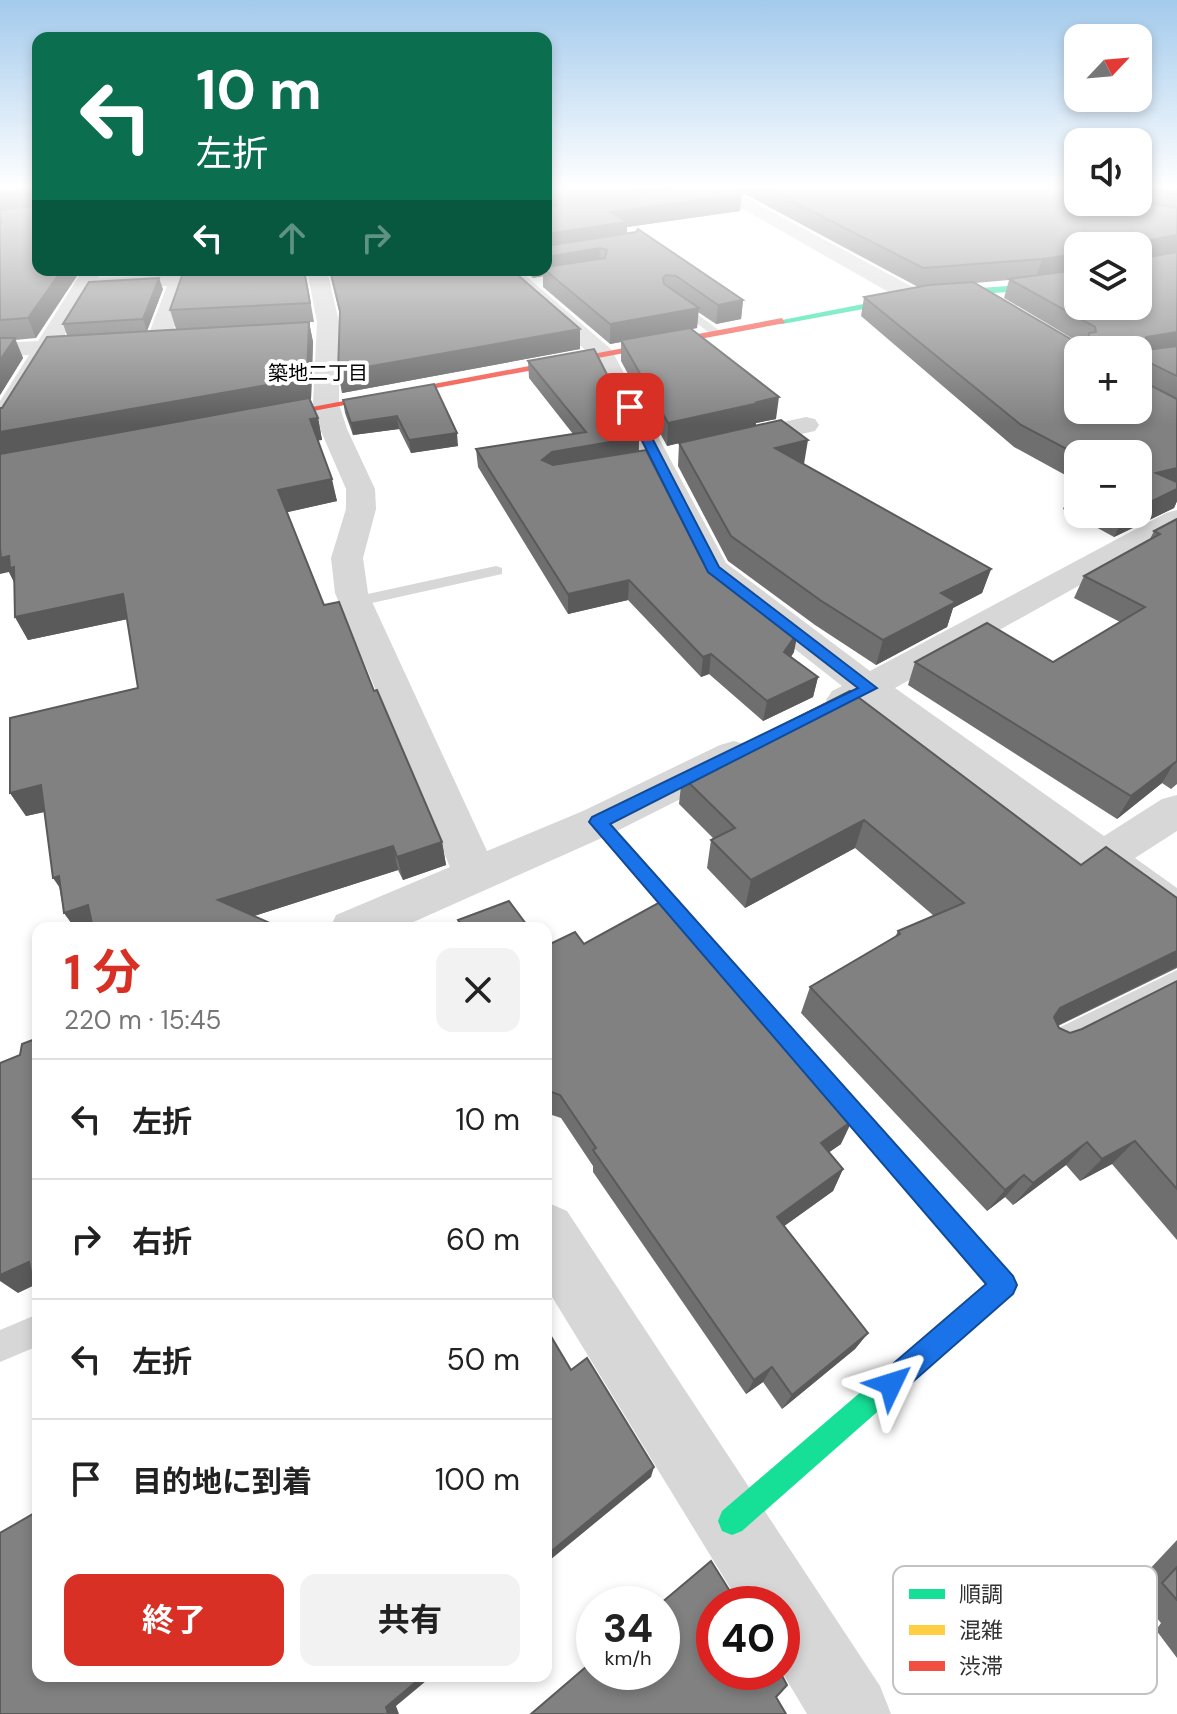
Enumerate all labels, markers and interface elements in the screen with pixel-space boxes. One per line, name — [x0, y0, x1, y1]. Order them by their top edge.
north arrow — [1064, 24, 1152, 112]
map controls — [1064, 24, 1152, 528]
text: 10 m — [196, 53, 322, 126]
icon: left — [64, 64, 168, 168]
button: sound — [1064, 128, 1152, 216]
text: 左折 — [196, 130, 268, 177]
icon: left — [186, 216, 230, 260]
icon: ahead — [270, 216, 314, 260]
icon: right — [354, 216, 398, 260]
button: layers — [1064, 232, 1152, 320]
button: + — [1064, 336, 1152, 424]
district label: 築地二丁目 — [268, 360, 368, 386]
pin — [596, 373, 664, 441]
icon: arrive — [608, 385, 652, 429]
button: − — [1064, 440, 1152, 528]
text: 1 分 — [64, 941, 141, 1004]
button: close — [436, 948, 520, 1032]
text: 220 m · 15:45 — [64, 1003, 221, 1037]
icon: left — [64, 1097, 108, 1141]
text: 10 m — [455, 1100, 520, 1139]
text: 左折 — [132, 1102, 192, 1141]
icon: right — [64, 1217, 108, 1261]
text: 60 m — [446, 1220, 520, 1259]
text: 右折 — [132, 1222, 192, 1261]
icon: left — [64, 1337, 108, 1381]
text: 50 m — [446, 1340, 520, 1379]
text: 左折 — [132, 1342, 192, 1381]
position arrow — [849, 1342, 933, 1426]
icon: arrive — [64, 1457, 108, 1501]
text: 100 m — [435, 1460, 520, 1499]
text: 目的地に到着 — [132, 1462, 312, 1501]
legend — [893, 1566, 1157, 1694]
button: 終了 — [64, 1574, 284, 1666]
button: 共有 — [300, 1574, 520, 1666]
text: 順調 — [959, 1580, 1003, 1609]
speed limit sign: 40 — [696, 1586, 800, 1690]
text: 34 — [603, 1602, 653, 1654]
text: 混雑 — [959, 1616, 1003, 1645]
text: km/h — [604, 1645, 652, 1671]
text: 渋滞 — [959, 1652, 1003, 1681]

